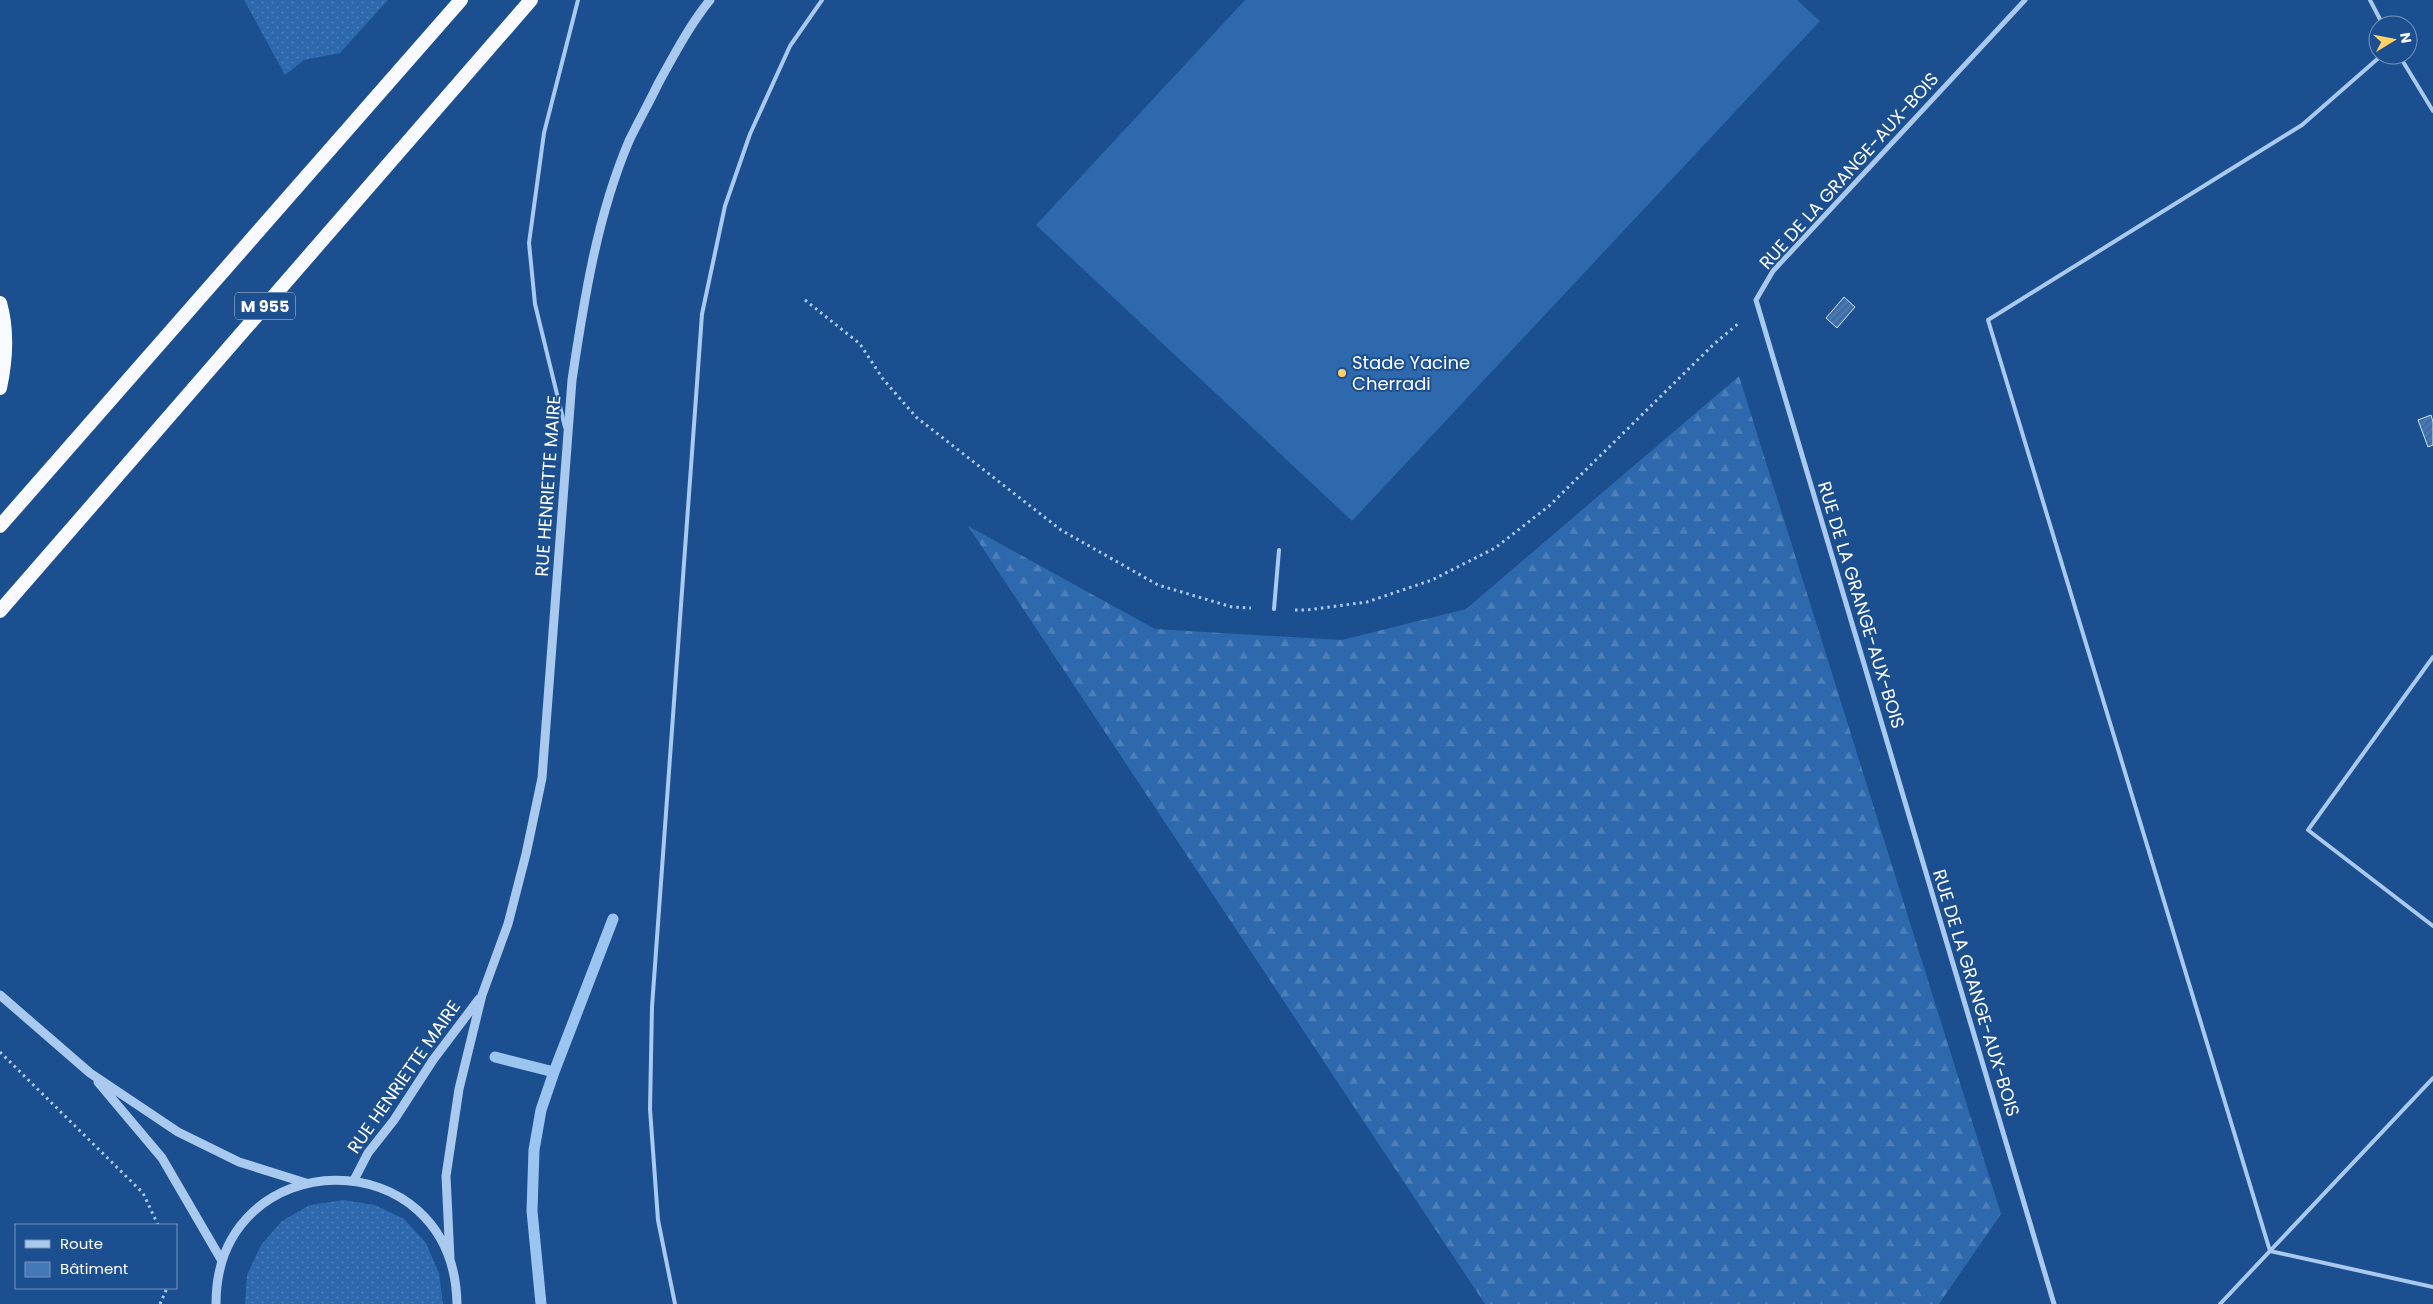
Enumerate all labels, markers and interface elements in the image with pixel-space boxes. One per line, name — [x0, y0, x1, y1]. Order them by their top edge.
north arrow — [2368, 15, 2418, 65]
text: N — [2395, 31, 2417, 45]
street label: RUE DE LA GRANGE-AUX-BOIS — [1753, 67, 1944, 275]
road number: M 955 — [235, 292, 295, 320]
place label: Stade Yacine Cherradi — [1352, 350, 1470, 396]
marker: Stade Yacine Cherradi — [1336, 367, 1348, 379]
street label: RUE HENRIETTE MAIRE — [529, 394, 566, 578]
street label: RUE DE LA GRANGE-AUX-BOIS — [1812, 478, 1911, 731]
street label: RUE DE LA GRANGE-AUX-BOIS — [1927, 866, 2026, 1119]
street label: RUE HENRIETTE MAIRE — [341, 995, 466, 1158]
legend — [15, 1224, 178, 1289]
text: Route — [60, 1233, 103, 1254]
text: Bâtiment — [60, 1258, 128, 1279]

